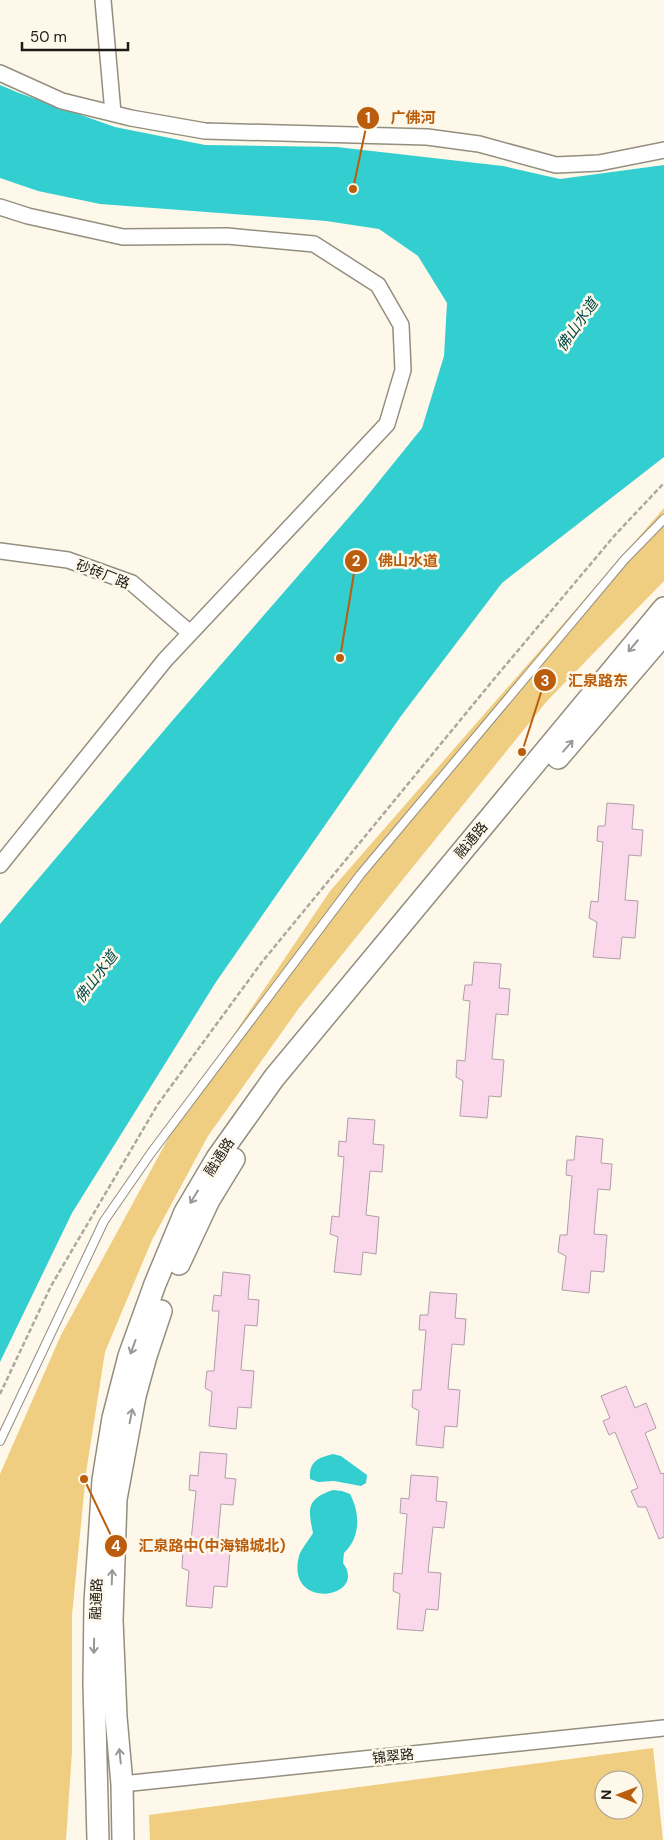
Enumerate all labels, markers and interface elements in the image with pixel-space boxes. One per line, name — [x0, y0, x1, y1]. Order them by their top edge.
scale bar — [22, 20, 129, 52]
text: 50 m — [30, 27, 67, 47]
callout: 广佛河 — [355, 103, 445, 133]
text: 1 — [365, 108, 371, 128]
text: 广佛河 — [390, 108, 436, 128]
water label: 佛山水道 — [552, 293, 604, 355]
callout: 佛山水道 — [343, 546, 448, 576]
text: 2 — [352, 551, 361, 571]
text: 佛山水道 — [378, 551, 438, 571]
street label: 砂砖厂路 — [74, 556, 132, 592]
one-way arrow — [627, 639, 638, 652]
callout: 汇泉路东 — [533, 665, 638, 695]
text: 3 — [540, 671, 550, 691]
text: 汇泉路东 — [568, 671, 628, 691]
one-way arrow — [563, 739, 574, 752]
street label: 融通路 — [451, 818, 491, 862]
water label: 佛山水道 — [70, 945, 123, 1007]
street label: 融通路 — [200, 1134, 238, 1180]
one-way arrow — [189, 1189, 199, 1203]
one-way arrow — [128, 1339, 137, 1354]
one-way arrow — [127, 1408, 137, 1424]
callout: 汇泉路中(中海锦城北) — [103, 1531, 296, 1561]
text: 4 — [111, 1536, 121, 1556]
text: 汇泉路中(中海锦城北) — [138, 1536, 286, 1556]
one-way arrow — [107, 1569, 117, 1585]
street label: 融通路 — [86, 1578, 106, 1620]
one-way arrow — [89, 1637, 99, 1653]
street label: 锦翠路 — [371, 1745, 415, 1767]
one-way arrow — [115, 1749, 125, 1765]
north arrow — [594, 1770, 644, 1820]
text: N — [597, 1790, 615, 1800]

